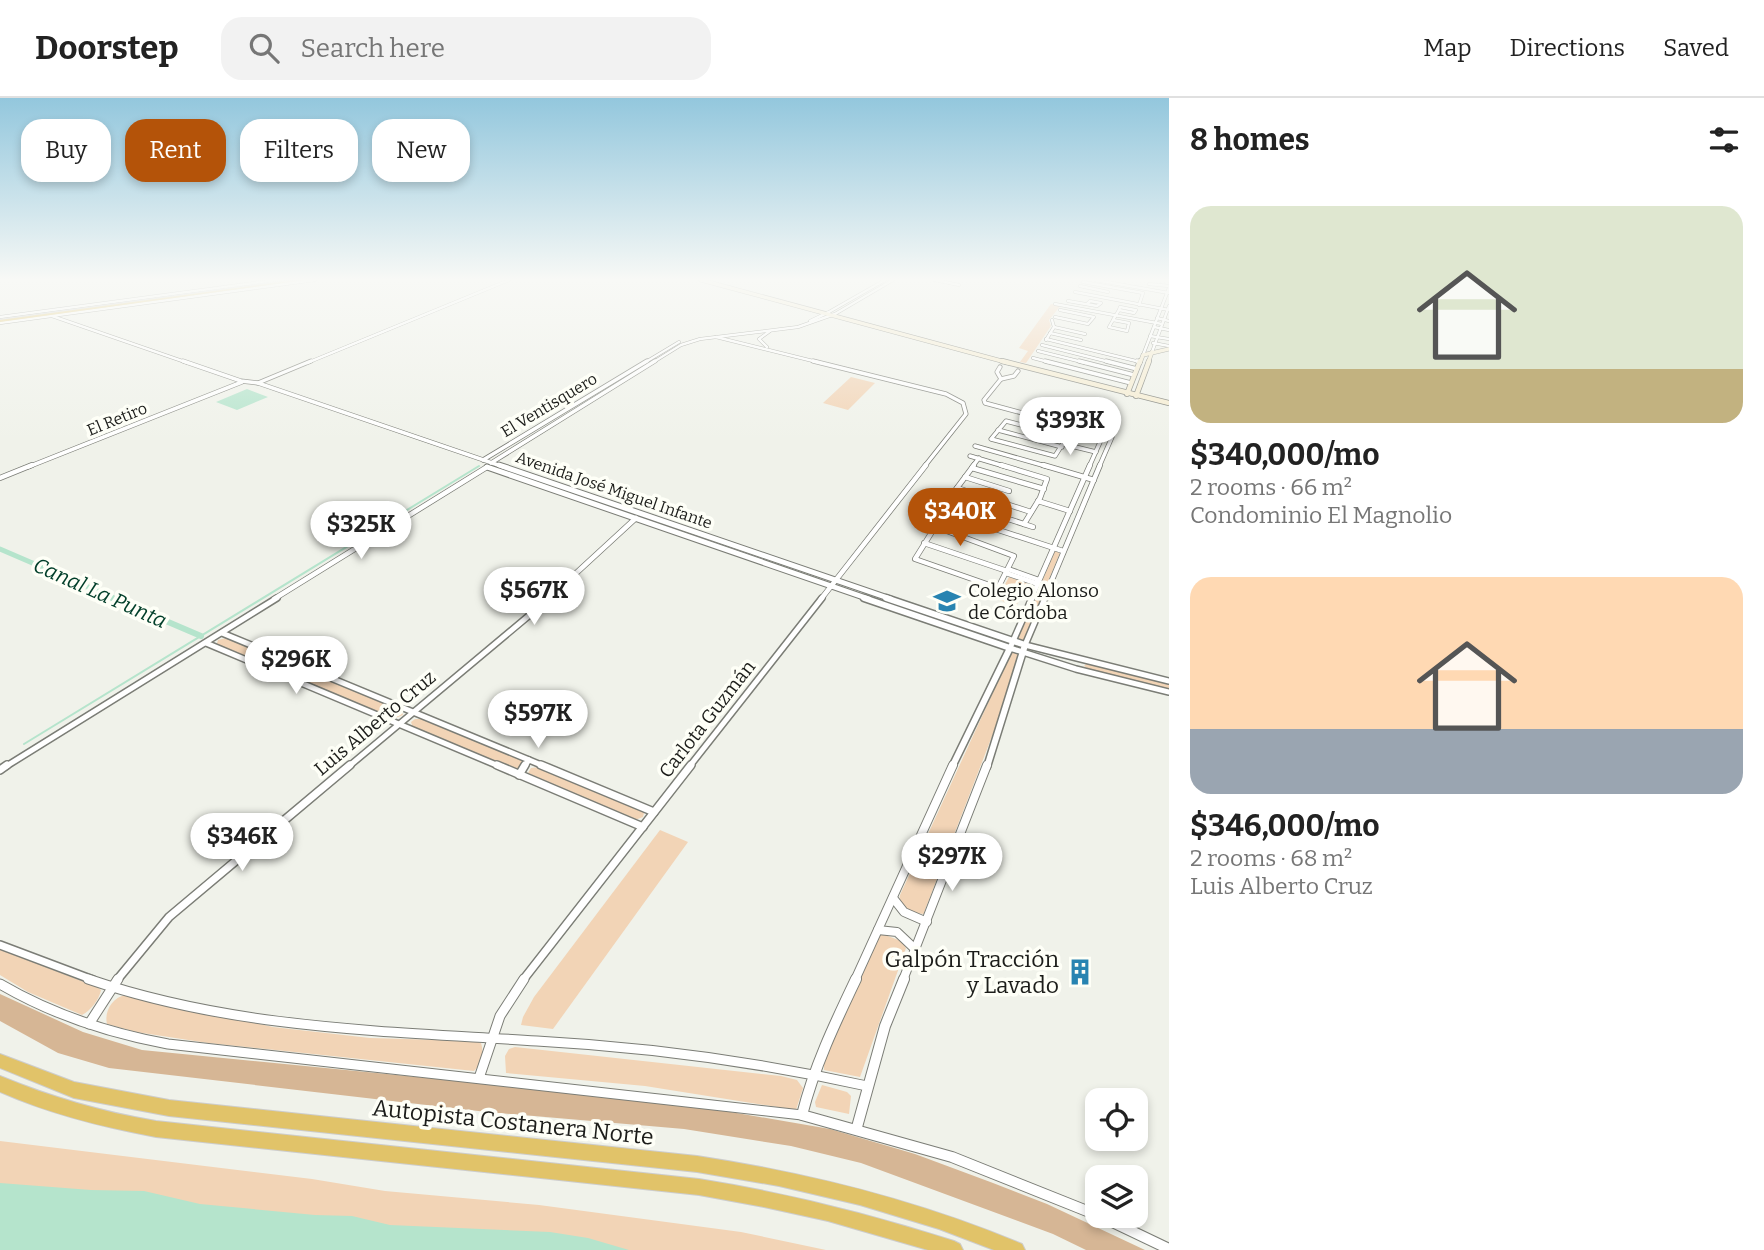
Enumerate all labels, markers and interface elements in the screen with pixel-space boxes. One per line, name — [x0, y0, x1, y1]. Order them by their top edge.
search box — [221, 17, 711, 80]
text: Doorstep — [35, 28, 179, 68]
icon: search — [245, 29, 283, 67]
text: Search here — [301, 33, 445, 64]
text: Map — [1423, 34, 1472, 62]
text: Directions — [1510, 34, 1625, 62]
text: Saved — [1663, 34, 1729, 62]
chip: Buy — [21, 119, 111, 182]
chip: Rent — [125, 119, 226, 182]
chip: Filters — [240, 119, 358, 182]
chip: New — [372, 119, 470, 182]
icon: filters — [1705, 121, 1743, 159]
text: 8 homes — [1190, 122, 1310, 158]
icon: home — [1404, 252, 1530, 378]
street label: El Ventisquero — [498, 369, 600, 441]
street label: El Retiro — [84, 398, 150, 440]
pin: $393K — [1021, 398, 1119, 457]
text: $393K — [1035, 406, 1105, 434]
text: $340,000/mo — [1190, 437, 1379, 473]
street label: Avenida José Miguel Infante — [513, 447, 715, 533]
text: 2 rooms · 66 m² — [1190, 473, 1352, 501]
pin: $340K — [911, 489, 1009, 548]
text: $340K — [924, 497, 996, 525]
text: Condominio El Magnolio — [1190, 501, 1452, 529]
pin: $325K — [312, 502, 410, 561]
text: $325K — [326, 510, 396, 538]
water label: Canal La Punta — [29, 552, 171, 634]
pin: $567K — [485, 568, 583, 627]
text: $567K — [500, 576, 568, 604]
place label: Colegio Alonso de Córdoba — [968, 579, 1099, 624]
school or university icon: Colegio Alonso de Córdoba — [932, 586, 962, 616]
icon: home — [1404, 623, 1530, 749]
pin: $296K — [247, 636, 345, 696]
text: $296K — [261, 645, 331, 673]
street label: Carlota Guzmán — [654, 656, 760, 782]
street label: Luis Alberto Cruz — [310, 666, 440, 780]
pin: $597K — [489, 690, 587, 750]
text: $597K — [504, 699, 572, 727]
text: $346,000/mo — [1190, 808, 1380, 844]
pin: $346K — [193, 814, 291, 873]
text: $346K — [206, 822, 278, 850]
pin: $297K — [903, 834, 1001, 893]
text: $297K — [917, 842, 987, 870]
text: 2 rooms · 68 m² — [1190, 844, 1352, 872]
text: Luis Alberto Cruz — [1190, 872, 1373, 900]
place label: Galpón Tracción y Lavado — [885, 945, 1059, 999]
building icon: Galpón Tracción y Lavado — [1065, 957, 1095, 987]
map controls — [1085, 1088, 1148, 1228]
button: locate — [1085, 1088, 1148, 1151]
street label: Autopista Costanera Norte — [371, 1093, 655, 1151]
button: layers — [1085, 1165, 1148, 1228]

